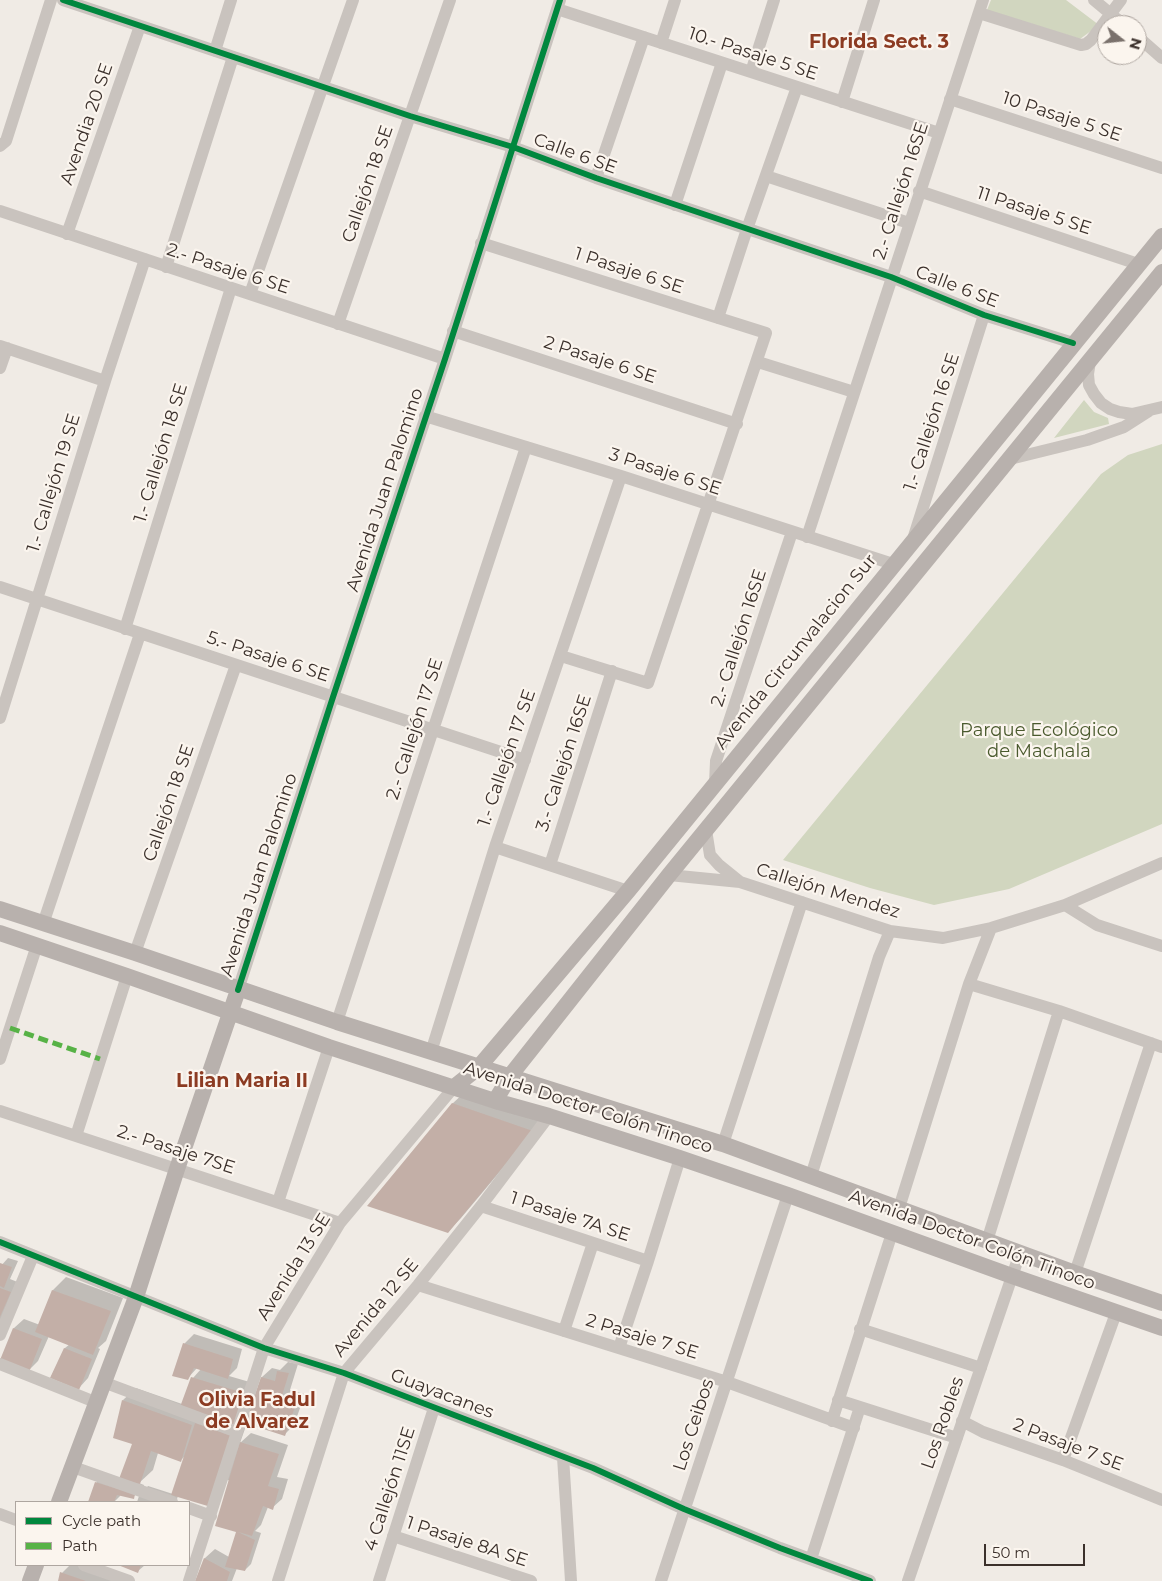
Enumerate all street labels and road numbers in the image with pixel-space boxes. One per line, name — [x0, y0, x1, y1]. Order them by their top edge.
street label: 10.- Pasaje 5 SE — [686, 23, 820, 85]
street label: Avendia 20 SE — [56, 60, 118, 188]
street label: 10 Pasaje 5 SE — [1000, 88, 1124, 146]
street label: 2.- Callejón 16SE — [869, 120, 933, 262]
street label: Callejón 18 SE — [338, 123, 398, 245]
street label: Calle 6 SE — [530, 129, 620, 179]
street label: 11 Pasaje 5 SE — [974, 182, 1094, 240]
street label: 2.- Pasaje 6 SE — [164, 239, 292, 299]
street label: 1 Pasaje 6 SE — [572, 243, 686, 299]
street label: Calle 6 SE — [912, 261, 1002, 313]
street label: 2 Pasaje 6 SE — [541, 332, 659, 388]
street label: 1.- Callejón 16 SE — [900, 350, 964, 494]
street label: 1.- Callejón 18 SE — [130, 381, 192, 525]
street label: Avenida Juan Palomino — [342, 385, 428, 595]
street label: 1.- Callejón 19 SE — [23, 411, 85, 555]
street label: 3 Pasaje 6 SE — [606, 444, 724, 500]
street label: Avenida Circunvalacion Sur — [711, 550, 881, 754]
street label: 2.- Callejón 16SE — [707, 567, 771, 709]
street label: 5.- Pasaje 6 SE — [204, 627, 332, 687]
street label: 2.- Callejón 17 SE — [382, 656, 448, 802]
street label: 1.- Callejón 17 SE — [473, 687, 541, 829]
street label: 3.- Callejón 16SE — [532, 692, 596, 834]
street label: Callejón 18 SE — [139, 742, 199, 864]
street label: Avenida Juan Palomino — [216, 770, 302, 980]
street label: Callejón Mendez — [754, 859, 902, 923]
street label: Avenida Doctor Colón Tinoco — [461, 1057, 715, 1159]
street label: 2.- Pasaje 7SE — [114, 1121, 238, 1179]
street label: Avenida Doctor Colón Tinoco — [846, 1185, 1098, 1295]
street label: 1 Pasaje 7A SE — [507, 1187, 633, 1247]
street label: Avenida 13 SE — [253, 1210, 335, 1324]
street label: Avenida 12 SE — [329, 1254, 423, 1362]
street label: 2 Pasaje 7 SE — [583, 1310, 701, 1364]
street label: Guayacanes — [387, 1364, 497, 1424]
street label: Los Robles — [917, 1374, 969, 1472]
street label: Los Ceibos — [669, 1376, 719, 1474]
street label: 2 Pasaje 7 SE — [1010, 1414, 1126, 1476]
street label: 4 Callejón 11SE — [360, 1424, 420, 1554]
street label: 1 Pasaje 8A SE — [403, 1512, 531, 1572]

